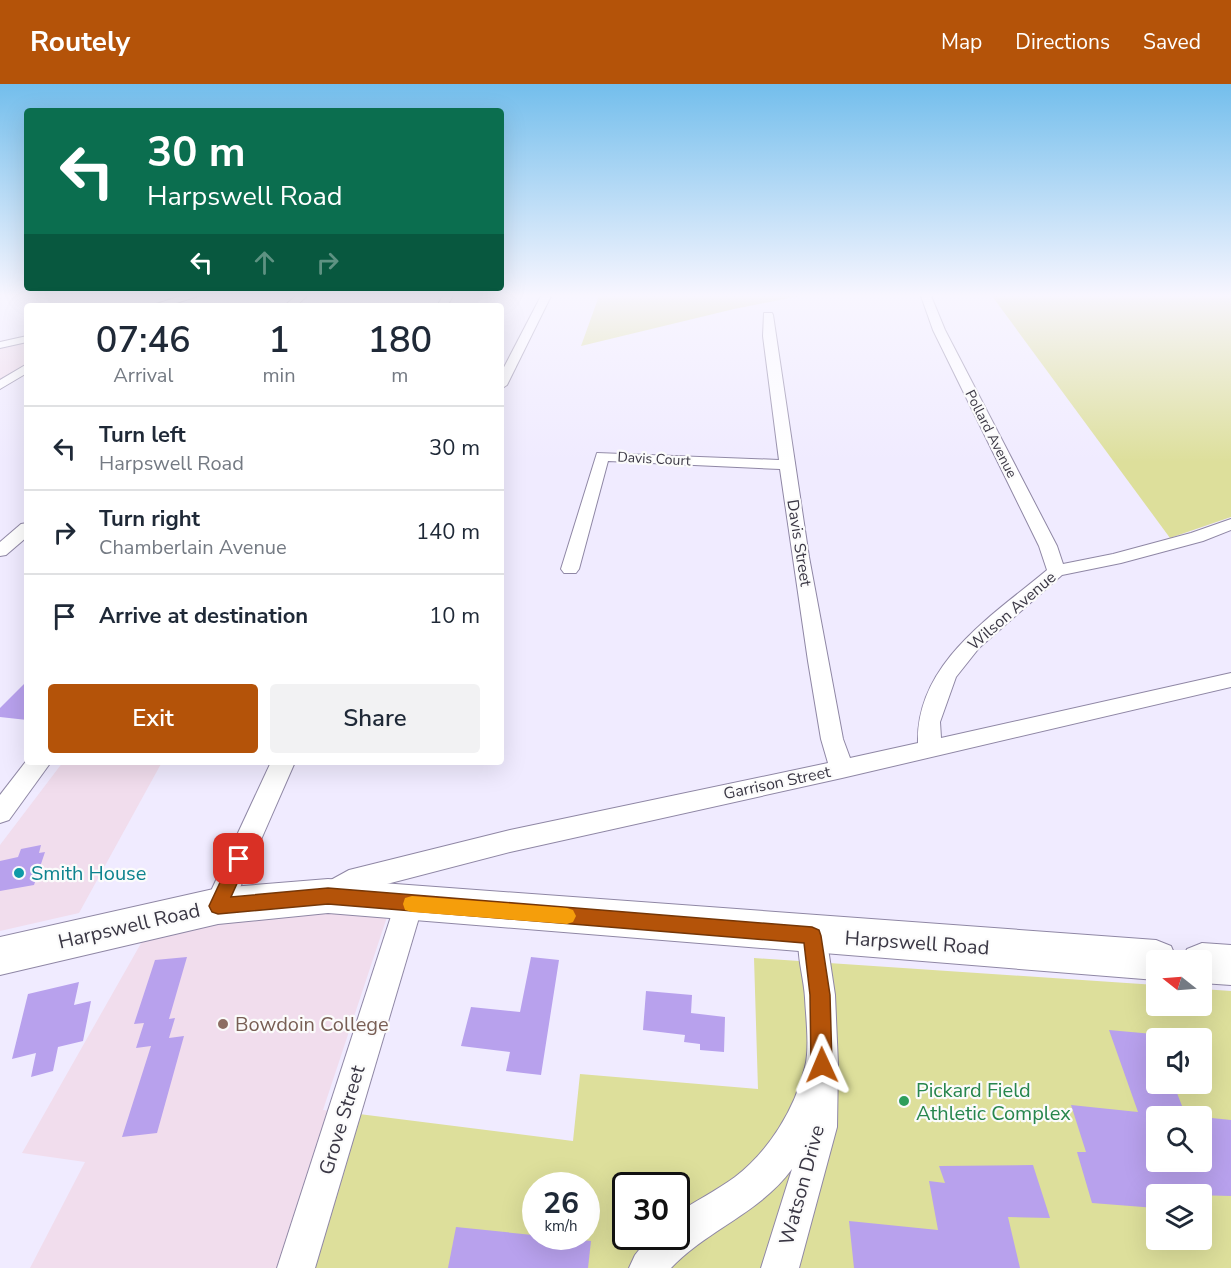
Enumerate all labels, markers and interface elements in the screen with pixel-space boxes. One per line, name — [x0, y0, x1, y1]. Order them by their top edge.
text: Routely — [30, 23, 130, 61]
text: Map — [941, 28, 982, 56]
text: Directions — [1015, 28, 1110, 56]
text: Saved — [1143, 28, 1201, 56]
text: 30 m — [147, 124, 246, 181]
icon: left — [48, 132, 126, 210]
text: Harpswell Road — [147, 178, 343, 215]
icon: left — [185, 246, 218, 279]
icon: ahead — [248, 246, 281, 279]
icon: right — [311, 246, 344, 279]
text: 07:46 — [96, 316, 191, 365]
text: 1 — [268, 316, 290, 365]
text: 180 — [367, 316, 432, 365]
text: Arrival — [113, 362, 173, 389]
text: min — [263, 362, 296, 389]
text: m — [391, 362, 408, 389]
street label: Pollard Avenue — [961, 387, 1021, 481]
text: Turn left — [99, 420, 186, 450]
icon: left — [48, 432, 81, 465]
text: 30 m — [429, 433, 480, 463]
street label: Davis Court — [617, 448, 691, 470]
text: Harpswell Road — [99, 450, 244, 477]
street label: Davis Street — [781, 498, 817, 588]
text: Turn right — [99, 504, 200, 534]
icon: right — [48, 516, 81, 549]
text: 140 m — [416, 517, 480, 547]
text: Chamberlain Avenue — [99, 534, 287, 561]
street label: Wilson Avenue — [963, 567, 1061, 655]
icon: arrive — [48, 600, 81, 633]
text: Arrive at destination — [99, 601, 308, 631]
text: 10 m — [429, 601, 480, 631]
button: Exit — [48, 684, 258, 753]
button: Share — [270, 684, 480, 753]
street label: Garrison Street — [722, 761, 833, 805]
pin — [213, 833, 264, 884]
icon: arrive — [222, 842, 255, 875]
place label: Smith House — [31, 860, 146, 887]
marker: Smith House — [12, 866, 26, 880]
street label: Harpswell Road — [55, 897, 203, 955]
street label: Harpswell Road — [844, 924, 990, 962]
north arrow — [1146, 950, 1212, 1016]
map controls — [1146, 950, 1212, 1250]
place label: Bowdoin College — [235, 1011, 389, 1038]
marker: Bowdoin College — [216, 1017, 230, 1031]
button: sound — [1146, 1028, 1212, 1094]
position arrow — [790, 1033, 854, 1097]
street label: Grove Street — [313, 1061, 372, 1178]
place label: Pickard Field Athletic Complex — [916, 1077, 1071, 1127]
marker: Pickard Field Athletic Complex — [897, 1094, 911, 1108]
button: search — [1146, 1106, 1212, 1172]
street label: Watson Drive — [773, 1122, 831, 1248]
speed limit sign: 30 — [612, 1172, 690, 1250]
text: 26 — [543, 1183, 579, 1224]
button: layers — [1146, 1184, 1212, 1250]
text: km/h — [544, 1216, 578, 1236]

